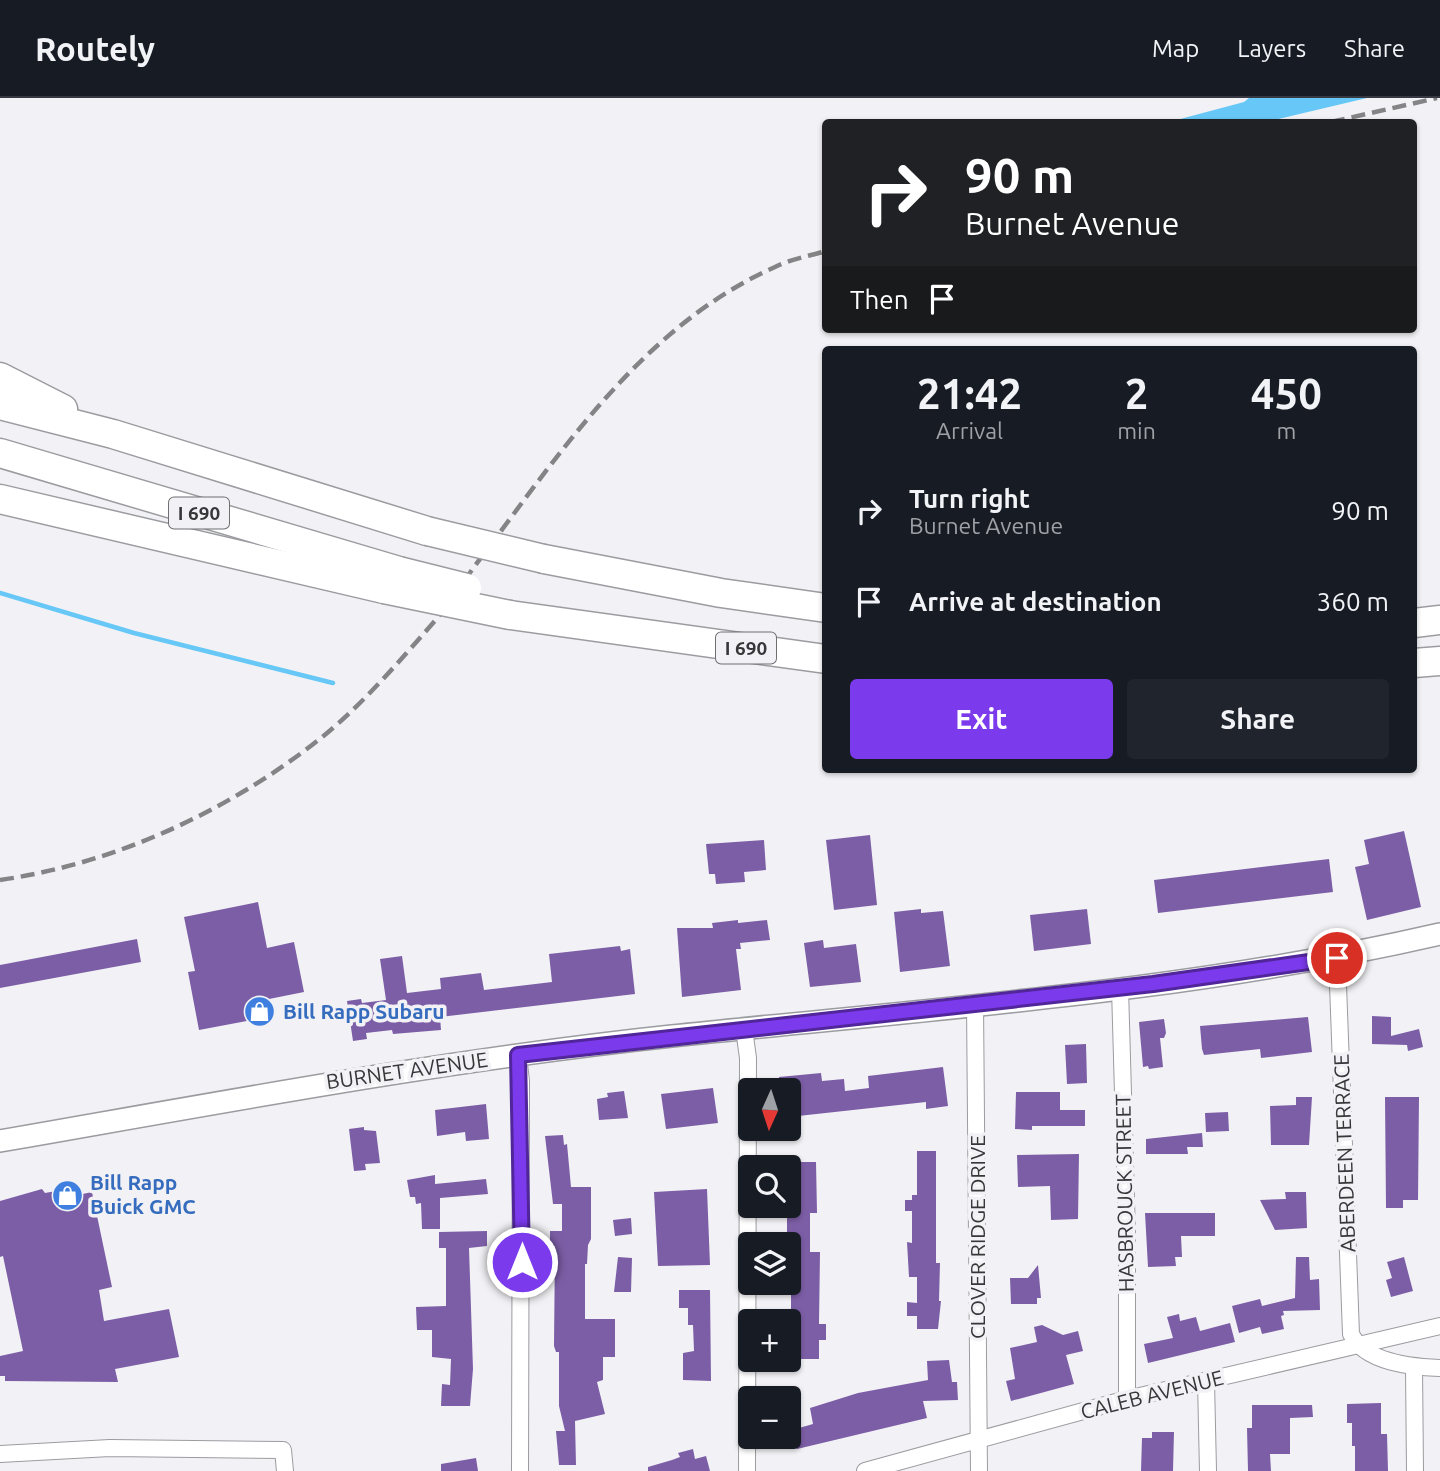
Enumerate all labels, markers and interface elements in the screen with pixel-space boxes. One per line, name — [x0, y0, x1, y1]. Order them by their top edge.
text: Routely — [35, 30, 155, 67]
text: Map — [1152, 35, 1199, 62]
text: Layers — [1237, 35, 1306, 62]
text: Share — [1344, 35, 1405, 62]
icon: right — [850, 147, 941, 238]
text: 90 m — [965, 147, 1074, 202]
text: Burnet Avenue — [965, 205, 1179, 241]
icon: arrive — [923, 280, 961, 318]
text: Then — [850, 285, 909, 314]
text: 21:42 — [917, 370, 1022, 417]
text: 2 — [1125, 370, 1148, 417]
text: 450 — [1251, 370, 1322, 417]
text: Arrival — [936, 418, 1003, 443]
text: min — [1117, 418, 1156, 443]
text: m — [1276, 418, 1296, 443]
text: Turn right — [909, 484, 1030, 513]
icon: right — [850, 492, 888, 530]
text: 90 m — [1331, 496, 1389, 525]
road number: I 690 — [169, 498, 229, 528]
text: Burnet Avenue — [909, 513, 1063, 538]
icon: arrive — [850, 583, 888, 621]
text: Arrive at destination — [909, 587, 1162, 616]
text: 360 m — [1317, 587, 1389, 616]
road number: I 690 — [716, 632, 776, 664]
button: Exit — [850, 679, 1113, 759]
button: Share — [1127, 679, 1389, 759]
pin — [1307, 928, 1367, 988]
icon: arrive — [1318, 939, 1356, 977]
shop icon: Bill Rapp Subaru — [243, 995, 277, 1029]
place label: Bill Rapp Subaru — [283, 999, 444, 1023]
street label: BURNET AVENUE — [325, 1047, 489, 1093]
street label: ABERDEEN TERRACE — [1329, 1053, 1359, 1253]
north arrow — [738, 1078, 802, 1141]
map controls — [738, 1078, 801, 1449]
street label: HASBROUCK STREET — [1110, 1093, 1138, 1292]
street label: CLOVER RIDGE DRIVE — [965, 1135, 989, 1339]
button: search — [738, 1155, 801, 1218]
place label: Bill Rapp Buick GMC — [90, 1170, 196, 1218]
shop icon: Bill Rapp Buick GMC — [50, 1178, 84, 1212]
position arrow — [485, 1225, 559, 1299]
button: layers — [738, 1232, 801, 1295]
button: + — [738, 1309, 801, 1372]
street label: CALEB AVENUE — [1078, 1365, 1226, 1423]
button: − — [738, 1386, 801, 1449]

